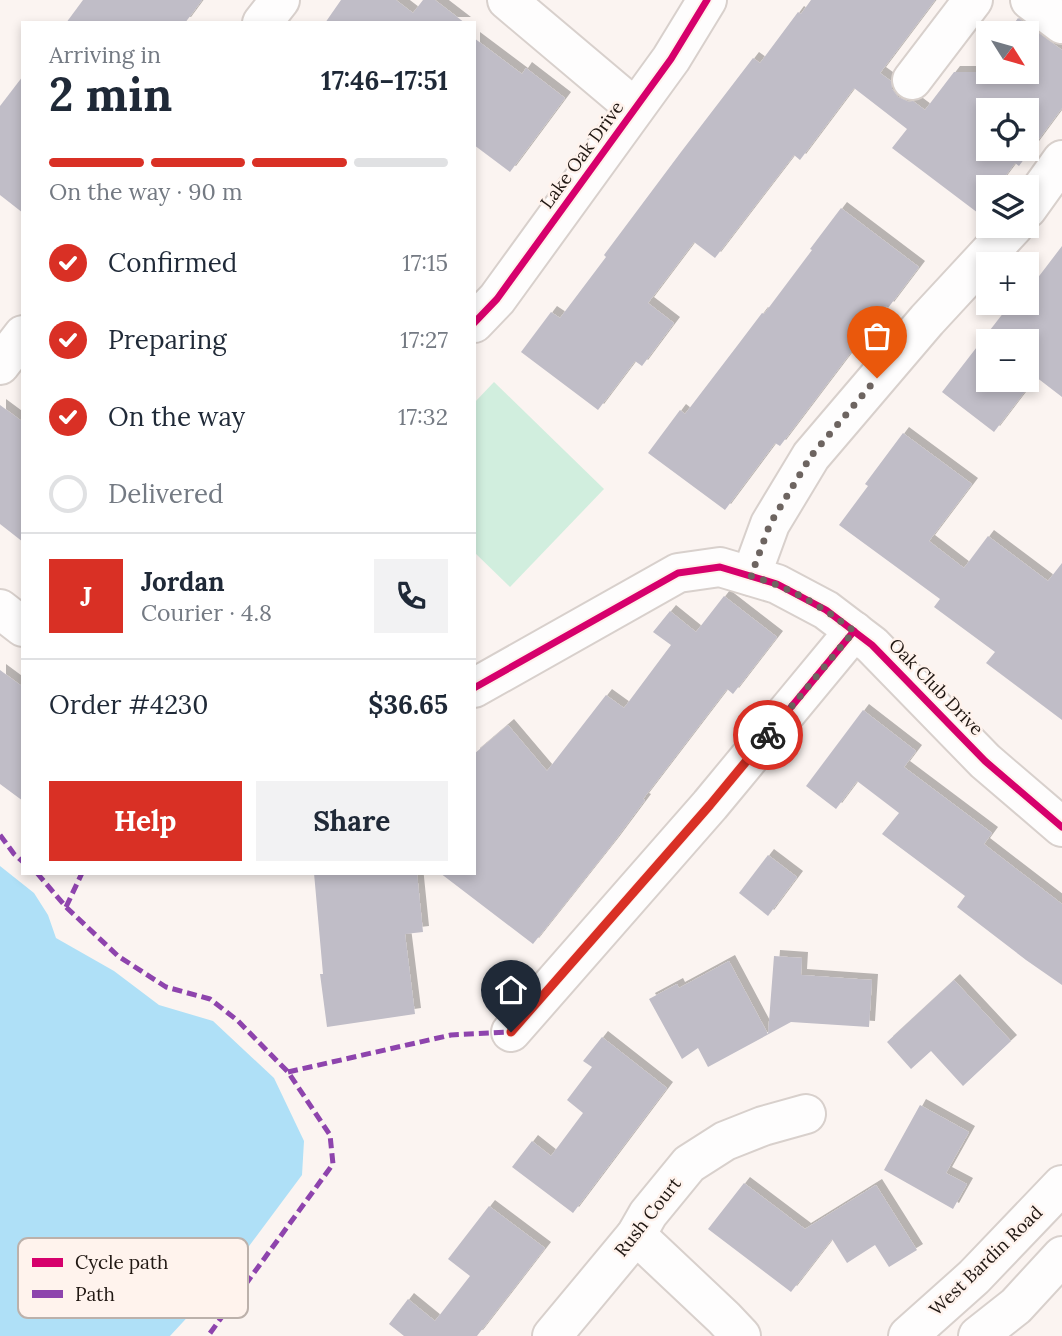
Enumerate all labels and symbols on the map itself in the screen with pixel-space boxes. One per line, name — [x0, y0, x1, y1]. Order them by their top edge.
north arrow — [976, 21, 1040, 84]
street label: Lake Oak Drive — [535, 96, 628, 213]
pin — [847, 306, 907, 378]
street label: Oak Club Drive — [884, 633, 989, 740]
courier — [733, 700, 803, 770]
pin — [481, 960, 541, 1032]
street label: Rush Court — [609, 1172, 686, 1261]
street label: West Bardin Road — [924, 1201, 1047, 1320]
legend — [18, 1238, 248, 1318]
text: Cycle path — [75, 1250, 168, 1274]
text: Path — [75, 1282, 115, 1306]

